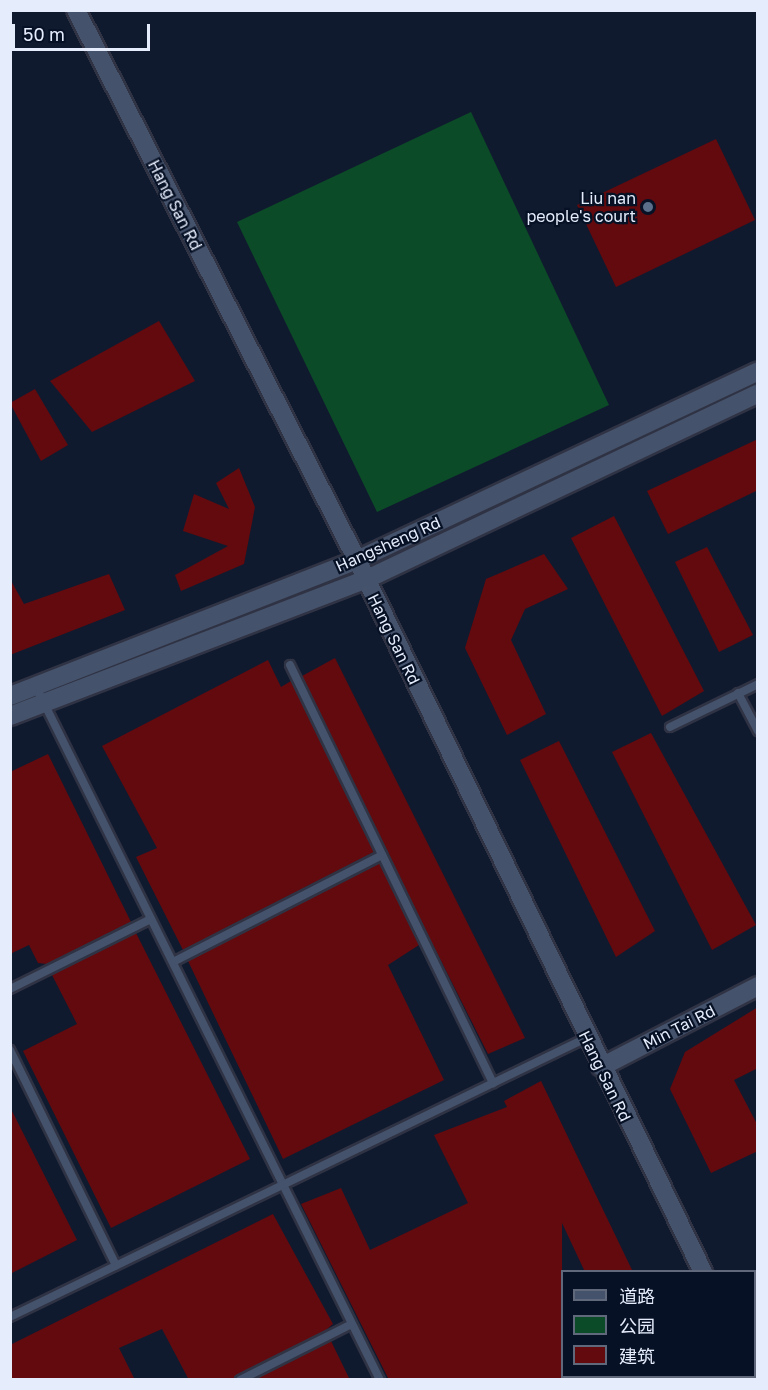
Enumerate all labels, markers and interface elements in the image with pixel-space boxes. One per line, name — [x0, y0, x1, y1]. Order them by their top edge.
scale bar — [15, 12, 153, 50]
text: 50 m — [23, 23, 65, 45]
street label: Hang San Rd — [144, 157, 206, 253]
place label: Liu nan people's court — [526, 188, 636, 226]
marker: Liu nan people's court — [641, 200, 655, 214]
street label: Hangsheng Rd — [333, 512, 443, 576]
street label: Hang San Rd — [364, 590, 424, 688]
street label: Min Tai Rd — [640, 1001, 718, 1053]
street label: Hang San Rd — [575, 1027, 635, 1125]
legend — [561, 1270, 756, 1378]
text: 道路 — [619, 1285, 655, 1307]
text: 公园 — [619, 1315, 655, 1337]
text: 建筑 — [619, 1345, 655, 1367]

